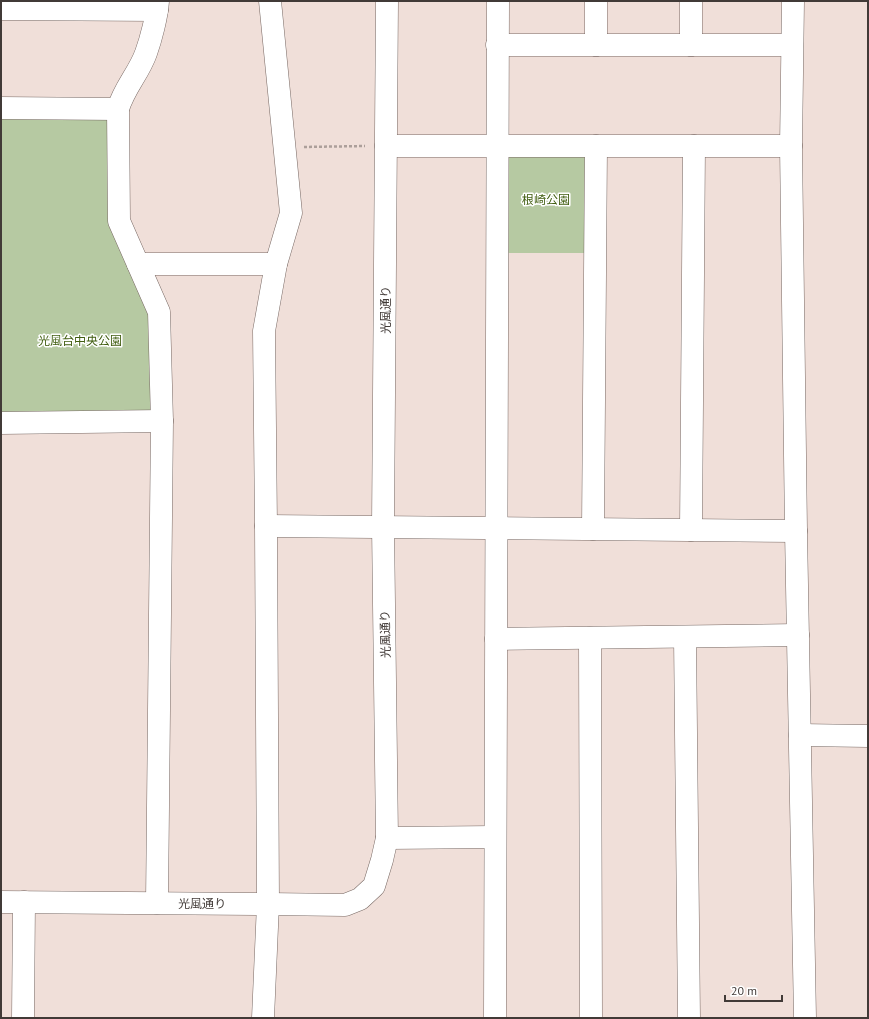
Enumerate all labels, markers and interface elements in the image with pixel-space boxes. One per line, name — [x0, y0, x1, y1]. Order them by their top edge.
park label: 根崎公園 — [522, 192, 570, 207]
street label: 光風通り — [378, 286, 393, 334]
park label: 光風台中央公園 — [38, 333, 122, 348]
street label: 光風通り — [377, 610, 393, 658]
street label: 光風通り — [178, 896, 226, 911]
scale bar — [725, 977, 782, 1003]
text: 20 m — [731, 983, 757, 998]

